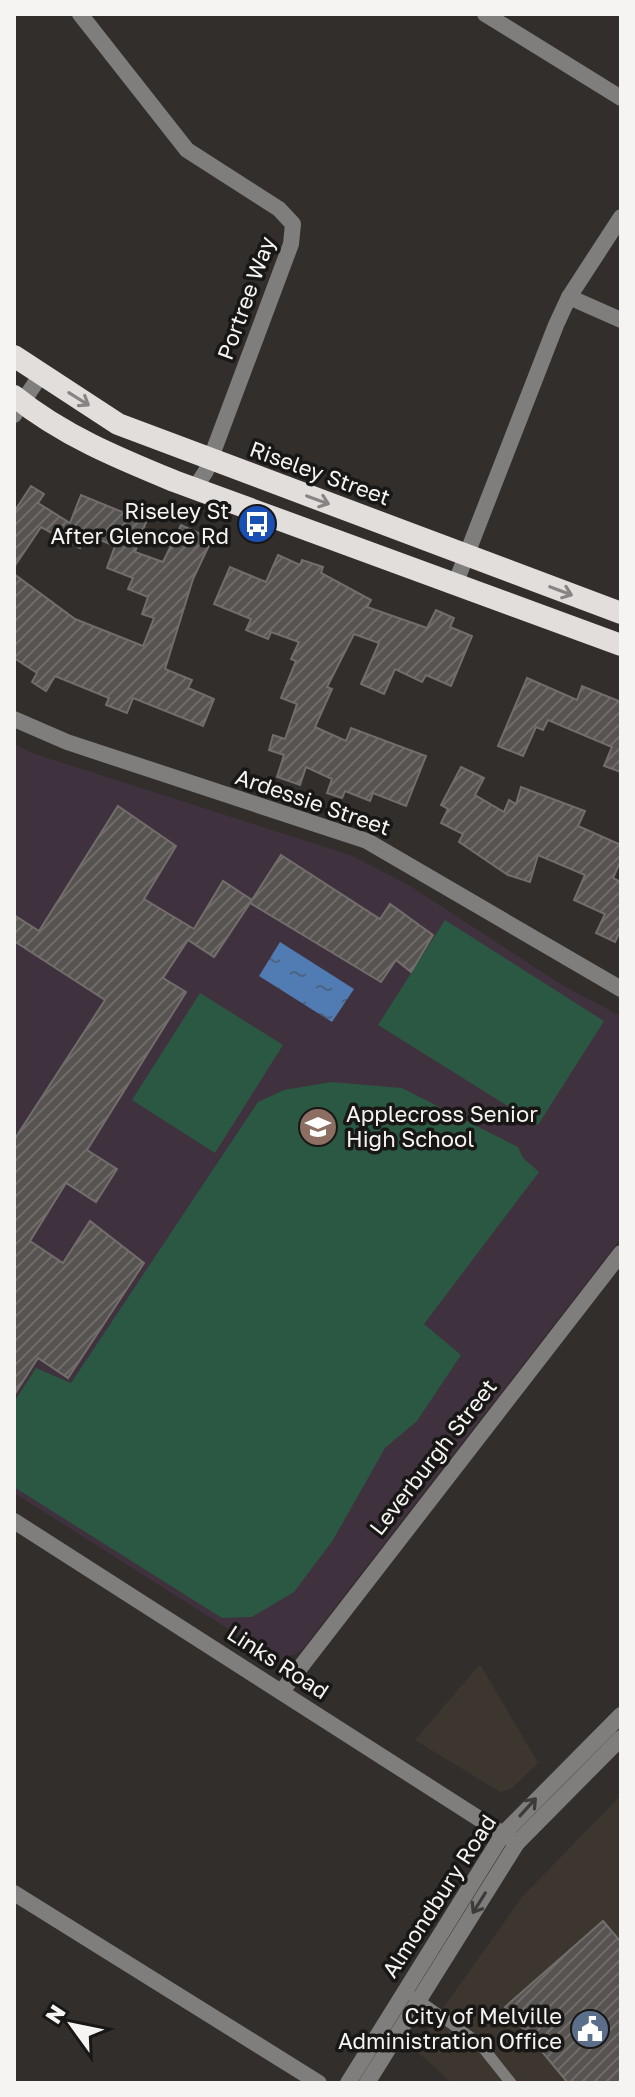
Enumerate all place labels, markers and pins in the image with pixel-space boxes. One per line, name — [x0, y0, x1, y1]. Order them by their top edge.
place label: Riseley St After Glencoe Rd — [50, 497, 229, 549]
bus stop icon: Riseley St After Glencoe Rd — [236, 503, 278, 545]
place label: Applecross Senior High School — [346, 1100, 538, 1152]
school or university icon: Applecross Senior High School — [297, 1106, 339, 1148]
place label: City of Melville Administration Office — [338, 2002, 562, 2054]
public building icon: City of Melville Administration Office — [569, 2008, 611, 2050]

